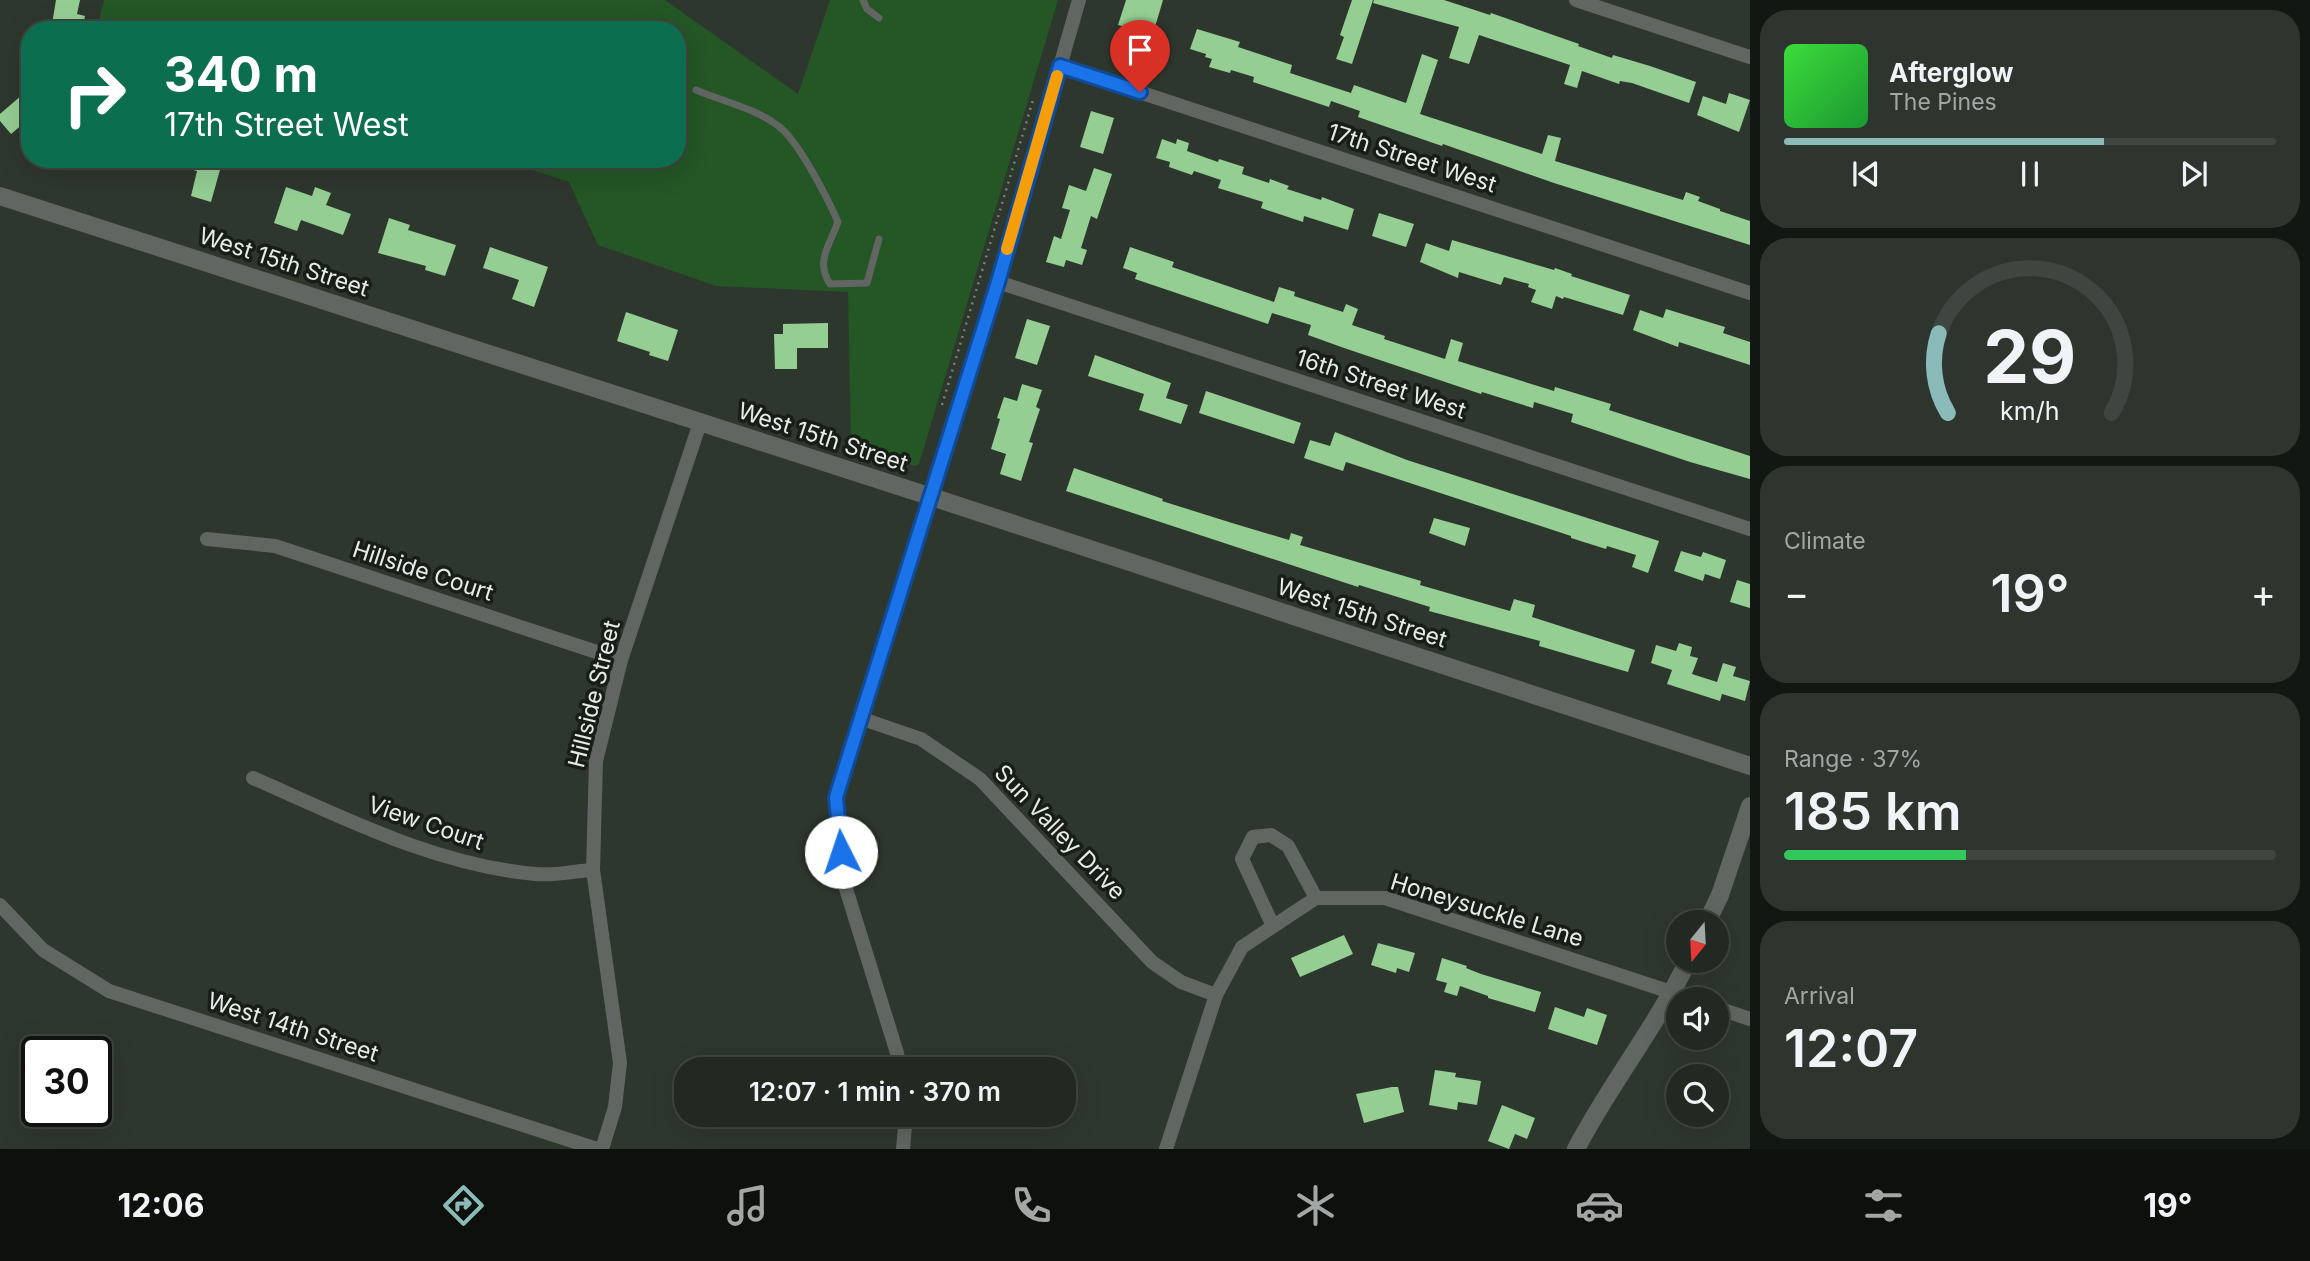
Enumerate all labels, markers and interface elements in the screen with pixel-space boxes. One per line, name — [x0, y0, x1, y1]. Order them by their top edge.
pin — [1110, 20, 1170, 92]
icon: arrive — [1121, 31, 1159, 69]
text: 340 m — [164, 45, 318, 104]
icon: right — [49, 49, 140, 140]
text: Afterglow — [1889, 57, 2013, 88]
text: The Pines — [1889, 88, 1997, 116]
text: 17th Street West — [164, 105, 409, 144]
street label: 17th Street West — [1324, 118, 1500, 199]
icon: previous — [1847, 155, 1885, 193]
icon: pause — [2011, 155, 2049, 193]
icon: next — [2175, 155, 2213, 193]
street label: West 15th Street — [196, 221, 373, 303]
text: 29 — [1983, 312, 2077, 401]
street label: 16th Street West — [1292, 343, 1470, 425]
text: km/h — [2000, 395, 2060, 425]
street label: West 15th Street — [735, 396, 912, 478]
text: Climate — [1784, 527, 1866, 555]
street label: Hillside Court — [349, 535, 497, 607]
text: 19° — [1990, 562, 2070, 625]
text: − — [1784, 570, 1809, 616]
text: + — [2251, 570, 2276, 616]
street label: West 15th Street — [1274, 572, 1451, 654]
street label: Hillside Street — [562, 617, 626, 770]
text: Range · 37% — [1784, 745, 1922, 773]
street label: Sun Valley Drive — [989, 759, 1131, 905]
text: 185 km — [1784, 780, 1962, 843]
street label: View Court — [364, 790, 488, 856]
position arrow — [804, 815, 878, 889]
street label: Honeysuckle Lane — [1387, 867, 1587, 953]
north arrow — [1666, 910, 1729, 973]
map controls — [1666, 910, 1729, 1127]
text: Arrival — [1784, 982, 1855, 1010]
street label: West 14th Street — [204, 986, 382, 1068]
button: sound — [1666, 987, 1729, 1050]
text: 12:07 — [1784, 1017, 1918, 1080]
speed limit sign: 30 — [21, 1036, 112, 1127]
button: search — [1666, 1064, 1729, 1127]
text: 12:07 · 1 min · 370 m — [749, 1076, 1001, 1107]
icon: directions — [439, 1181, 488, 1230]
icon: music — [723, 1181, 772, 1230]
icon: phone — [1007, 1181, 1056, 1230]
icon: climate — [1291, 1181, 1340, 1230]
icon: car — [1575, 1181, 1624, 1230]
icon: filters — [1859, 1181, 1908, 1230]
text: 12:06 — [117, 1186, 204, 1225]
text: 19° — [2143, 1186, 2192, 1225]

